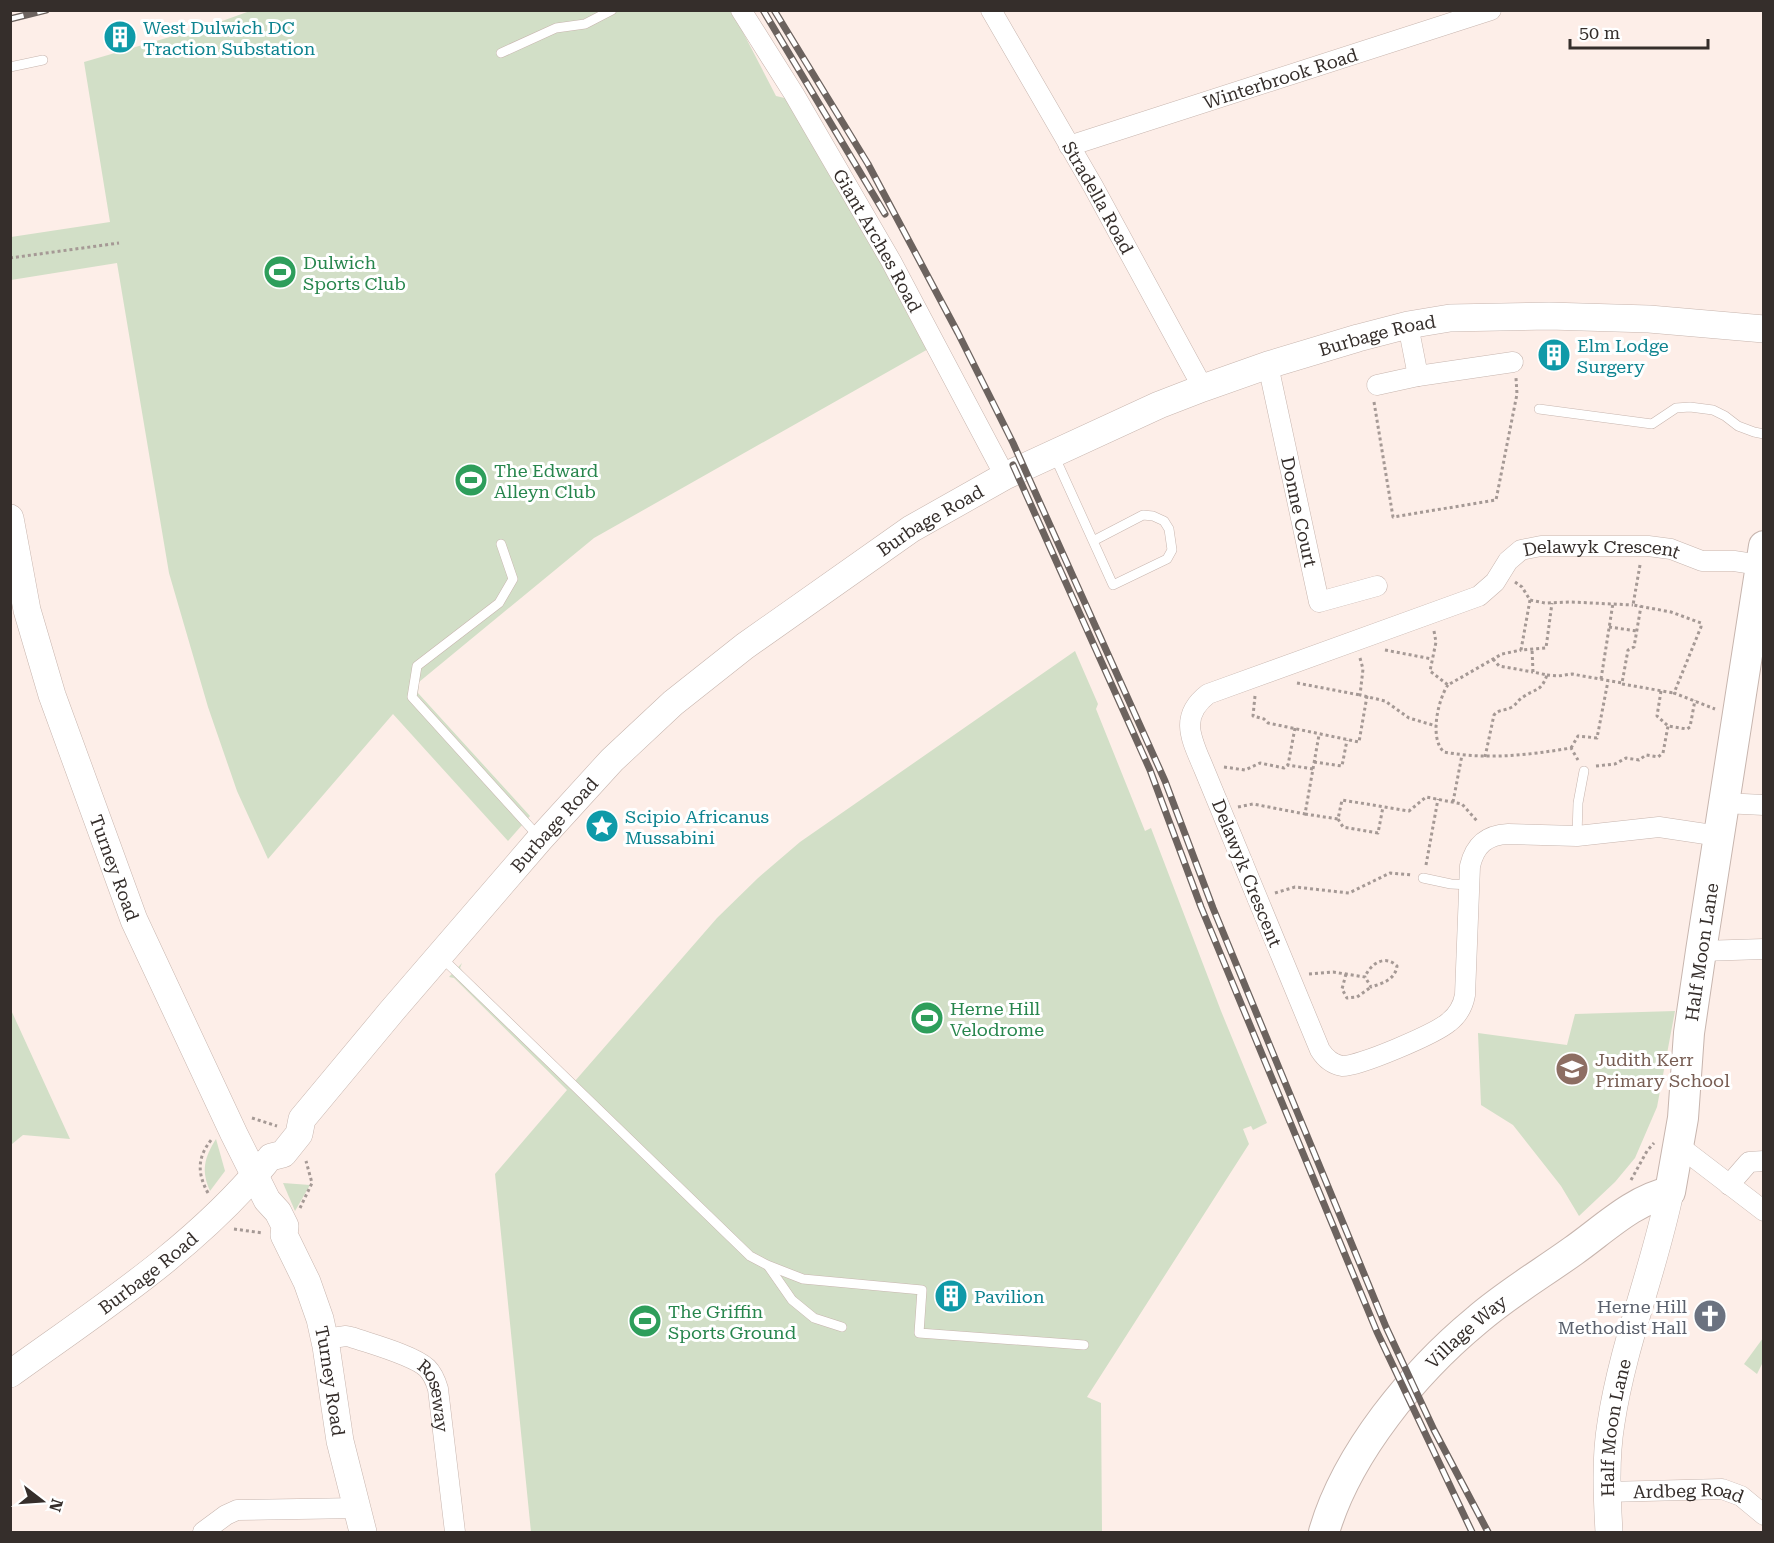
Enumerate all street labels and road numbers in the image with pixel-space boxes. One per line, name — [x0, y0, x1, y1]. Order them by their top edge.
street label: Winterbrook Road — [1201, 43, 1360, 113]
street label: Stradella Road — [1059, 137, 1138, 258]
street label: Giant Arches Road — [829, 165, 927, 316]
street label: Burbage Road — [1316, 310, 1438, 360]
street label: Donne Court — [1277, 454, 1322, 569]
street label: Burbage Road — [873, 480, 987, 560]
street label: Delawyk Crescent — [1521, 536, 1684, 562]
street label: Burbage Road — [506, 772, 602, 876]
street label: Delawyk Crescent — [1208, 796, 1286, 950]
street label: Turney Road — [86, 812, 144, 924]
street label: Half Moon Lane — [1680, 881, 1722, 1022]
street label: Burbage Road — [94, 1227, 202, 1318]
street label: Village Way — [1421, 1290, 1511, 1373]
street label: Turney Road — [311, 1324, 350, 1438]
street label: Roseway — [414, 1354, 454, 1434]
street label: Half Moon Lane — [1596, 1356, 1635, 1497]
street label: Ardbeg Road — [1633, 1478, 1748, 1507]

